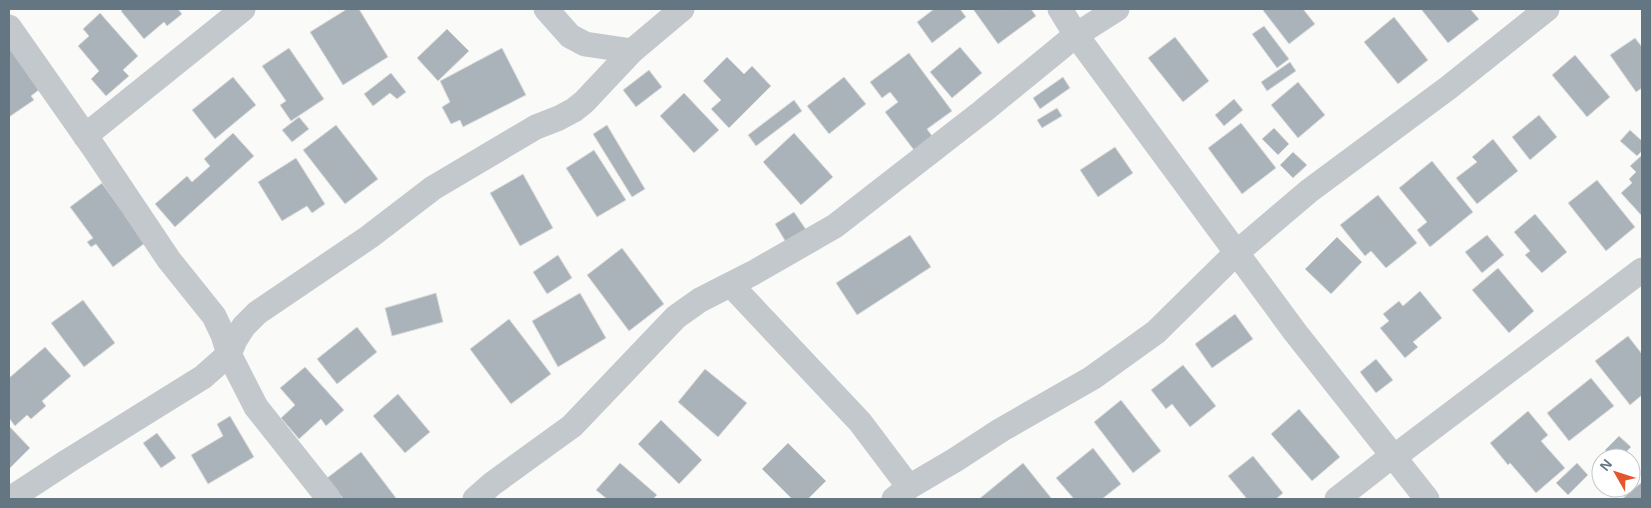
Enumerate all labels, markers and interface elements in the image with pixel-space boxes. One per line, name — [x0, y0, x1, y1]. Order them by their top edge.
north arrow — [1591, 448, 1641, 498]
text: N — [1596, 456, 1615, 474]

